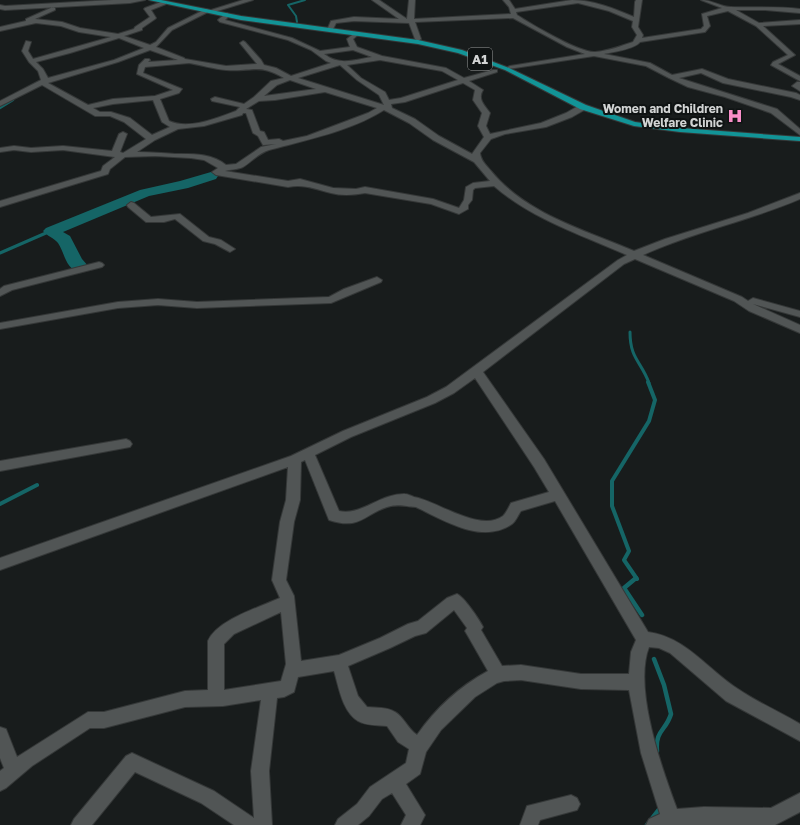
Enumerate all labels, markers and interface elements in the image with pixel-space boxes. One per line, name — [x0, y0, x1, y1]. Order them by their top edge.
road number: A1 — [468, 48, 492, 70]
place label: Women and Children Welfare Clinic — [603, 101, 723, 130]
hospital icon: Women and Children Welfare Clinic — [726, 107, 744, 125]

